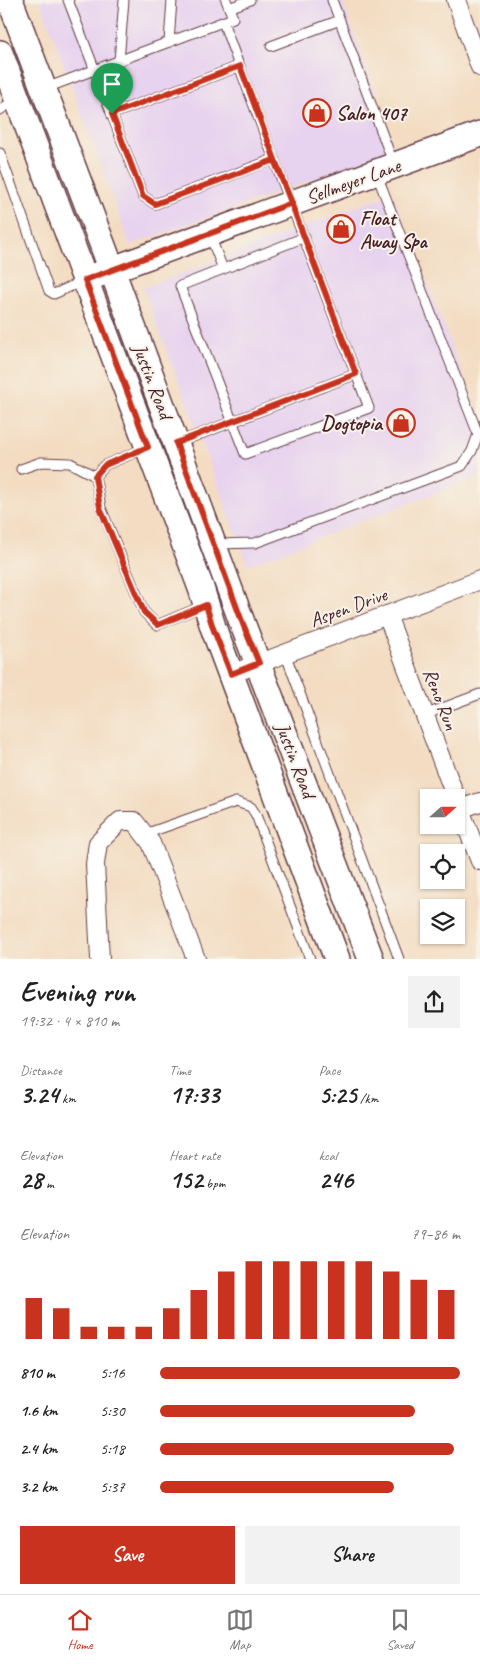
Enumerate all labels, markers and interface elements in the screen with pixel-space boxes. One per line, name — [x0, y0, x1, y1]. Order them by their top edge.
pin — [91, 63, 133, 114]
icon: arrive — [98, 70, 126, 98]
shop icon: Salon 407 — [302, 98, 332, 128]
place label: Salon 407 — [336, 101, 408, 126]
street label: Sellmeyer Lane — [303, 152, 405, 210]
place label: Float Away Spa — [360, 206, 429, 255]
shop icon: Float Away Spa — [326, 214, 356, 244]
street label: Justin Road — [126, 339, 179, 425]
shop icon: Dogtopia — [386, 408, 416, 438]
place label: Dogtopia — [321, 411, 384, 436]
street label: Aspen Drive — [306, 581, 392, 633]
street label: Reno Run — [417, 665, 464, 735]
street label: Justin Road — [269, 718, 322, 804]
north arrow — [420, 789, 465, 834]
map controls — [420, 789, 465, 944]
button: locate — [420, 844, 465, 889]
button: layers — [420, 899, 465, 944]
text: Evening run — [20, 974, 135, 1009]
button: share — [408, 976, 460, 1028]
text: 19:32 · 4 × 810 m — [20, 1011, 119, 1031]
text: Distance — [20, 1062, 62, 1079]
text: Time — [169, 1062, 191, 1079]
text: Pace — [319, 1062, 340, 1079]
text: 3.24 — [20, 1079, 59, 1111]
text: 17:33 — [169, 1079, 219, 1111]
text: 5:25 — [319, 1079, 357, 1111]
text: km — [59, 1090, 76, 1107]
text: /km — [357, 1090, 378, 1107]
text: Elevation — [20, 1147, 63, 1164]
text: Heart rate — [169, 1147, 220, 1164]
text: kcal — [319, 1147, 337, 1164]
text: 28 — [20, 1164, 43, 1196]
text: 152 — [169, 1164, 203, 1196]
text: 246 — [319, 1164, 353, 1196]
text: m — [43, 1175, 54, 1192]
text: bpm — [203, 1175, 225, 1192]
text: Elevation — [20, 1224, 69, 1244]
text: 79–86 m — [411, 1224, 460, 1244]
text: 810 m — [20, 1363, 55, 1383]
text: 5:16 — [100, 1363, 125, 1383]
text: 1.6 km — [20, 1401, 58, 1421]
text: 5:30 — [100, 1401, 125, 1421]
text: 2.4 km — [20, 1439, 57, 1459]
text: 5:18 — [100, 1439, 125, 1459]
text: 3.2 km — [20, 1477, 57, 1497]
text: 5:37 — [100, 1477, 125, 1497]
button: Save — [20, 1526, 235, 1584]
button: Share — [245, 1526, 460, 1584]
tab: Home — [66, 1606, 94, 1653]
tab: Map — [226, 1606, 254, 1653]
tab: Saved — [386, 1606, 414, 1653]

